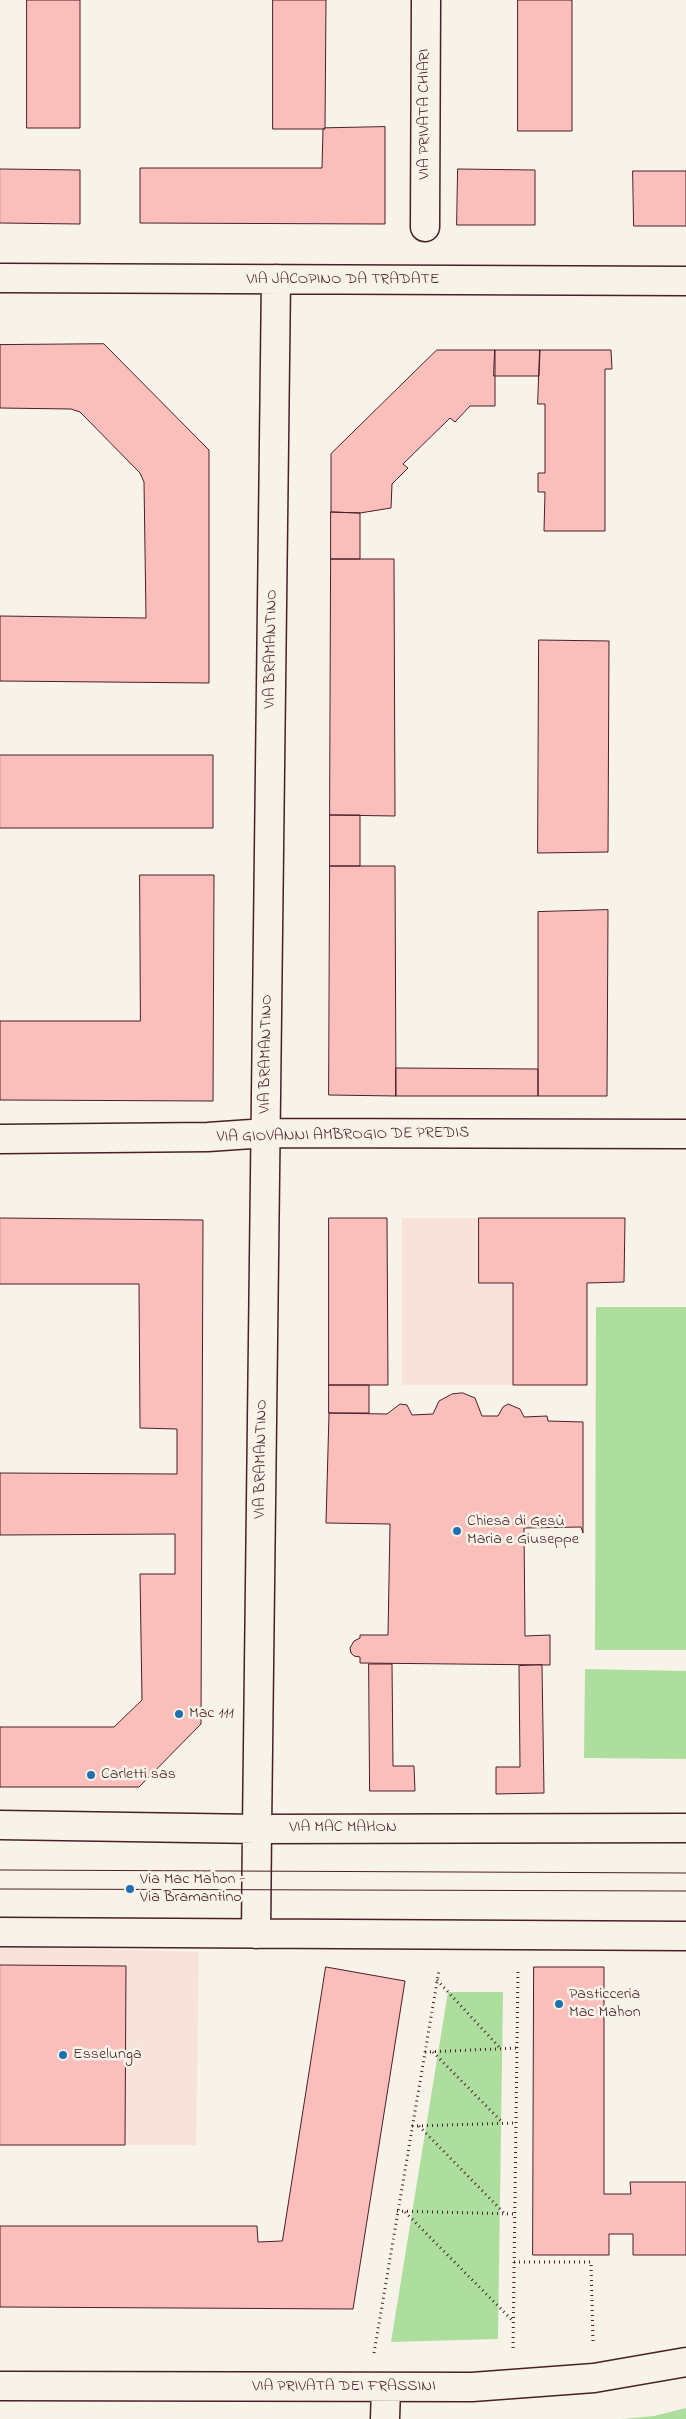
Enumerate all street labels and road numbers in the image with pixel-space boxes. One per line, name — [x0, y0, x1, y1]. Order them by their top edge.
street label: VIA PRIVATA CHIARI — [415, 49, 435, 179]
street label: VIA JACOPINO DA TRADATE — [247, 270, 439, 290]
street label: VIA BRAMANTINO — [261, 589, 283, 709]
street label: VIA BRAMANTINO — [256, 994, 278, 1114]
street label: VIA GIOVANNI AMBROGIO DE PREDIS — [217, 1124, 469, 1148]
street label: VIA BRAMANTINO — [251, 1399, 273, 1519]
street label: VIA MAC MAHON — [289, 1818, 397, 1838]
street label: VIA PRIVATA DEI FRASSINI — [252, 2377, 436, 2397]

